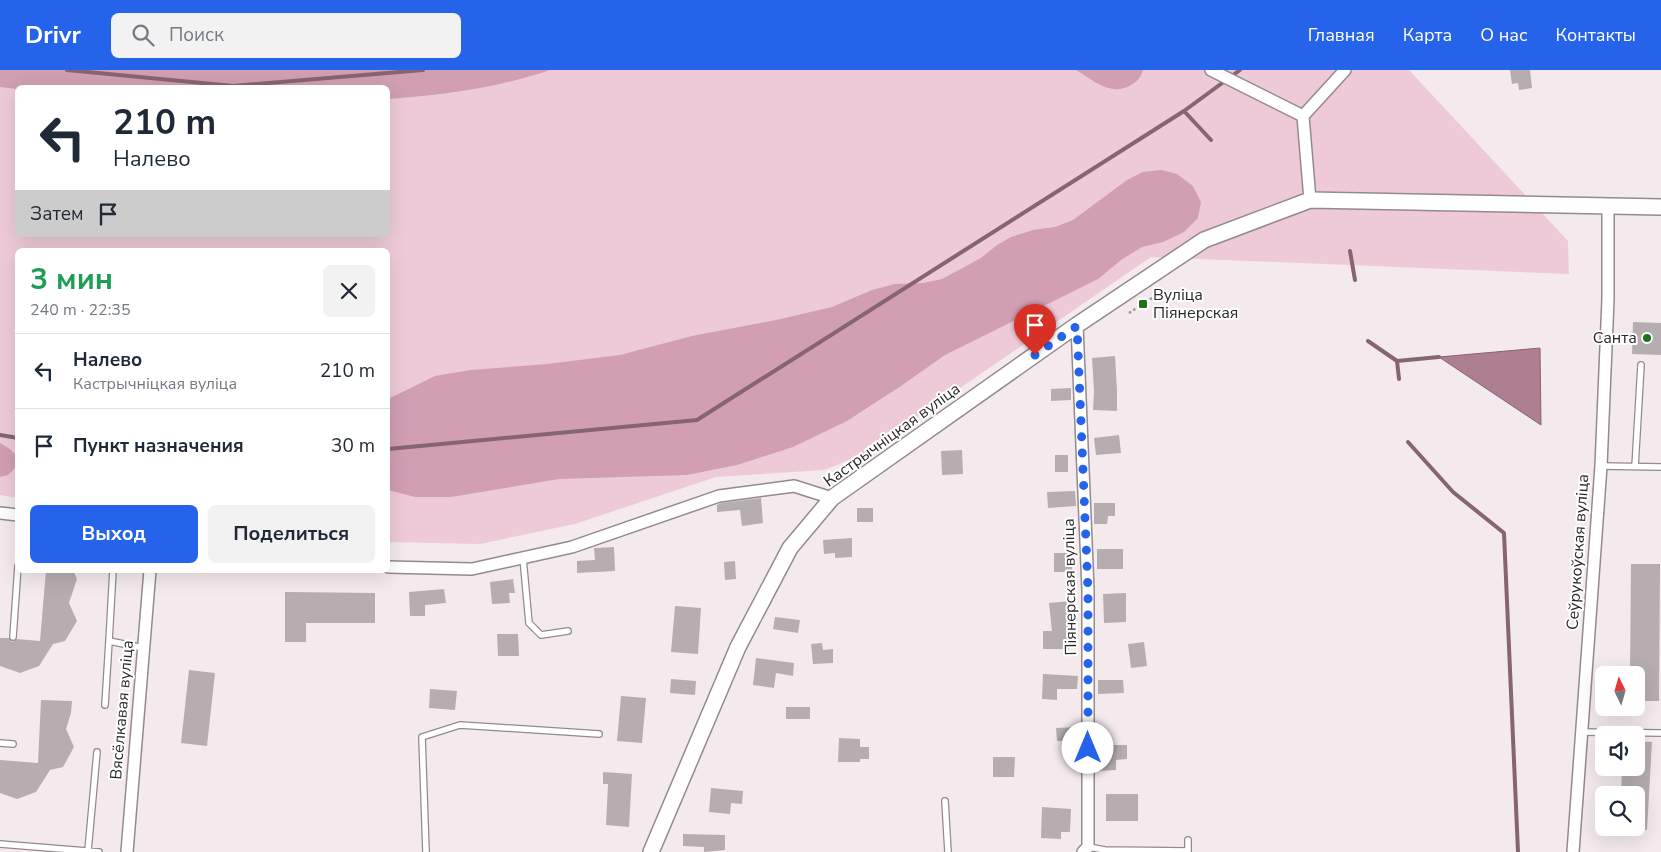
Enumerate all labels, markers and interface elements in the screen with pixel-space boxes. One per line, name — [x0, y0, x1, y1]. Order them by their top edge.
search box — [111, 13, 461, 58]
text: Drivr — [25, 19, 81, 51]
icon: search — [129, 21, 157, 49]
text: Поиск — [169, 22, 224, 48]
text: Главная — [1308, 23, 1375, 47]
text: Карта — [1403, 23, 1452, 47]
text: О нас — [1480, 23, 1528, 47]
text: Контакты — [1556, 23, 1636, 47]
text: 210 m — [113, 99, 216, 146]
icon: left — [30, 105, 95, 170]
text: Налево — [113, 144, 191, 174]
icon: arrive — [94, 200, 122, 228]
text: Затем — [30, 201, 84, 227]
text: 3 мин — [30, 259, 113, 300]
button: close — [323, 265, 375, 317]
place label: Вуліца Піянерская — [1153, 284, 1238, 324]
marker: Вуліца Піянерская — [1137, 298, 1149, 310]
text: 240 m · 22:35 — [30, 299, 131, 321]
pin — [1014, 304, 1056, 355]
icon: arrive — [1021, 311, 1049, 339]
place label: Санта — [1593, 327, 1637, 349]
marker: Санта — [1641, 332, 1653, 344]
text: Налево — [73, 347, 142, 373]
icon: left — [30, 357, 58, 385]
text: 210 m — [320, 358, 375, 384]
text: Кастрычніцкая вуліца — [73, 373, 237, 395]
street label: Кастрычніцкая вуліца — [819, 378, 965, 492]
icon: arrive — [30, 432, 58, 460]
text: Пункт назначения — [73, 433, 244, 459]
text: 30 m — [331, 433, 375, 459]
street label: Сеўрукоўская вуліца — [1562, 473, 1594, 631]
button: Выход — [30, 505, 198, 563]
button: Поделиться — [208, 505, 375, 563]
street label: Піянерская вуліца — [1058, 518, 1082, 656]
street label: Вясёлкавая вуліца — [105, 639, 139, 781]
north arrow — [1595, 666, 1645, 716]
map controls — [1595, 666, 1645, 836]
position arrow — [1061, 721, 1113, 773]
button: sound — [1595, 726, 1645, 776]
button: search — [1595, 786, 1645, 836]

